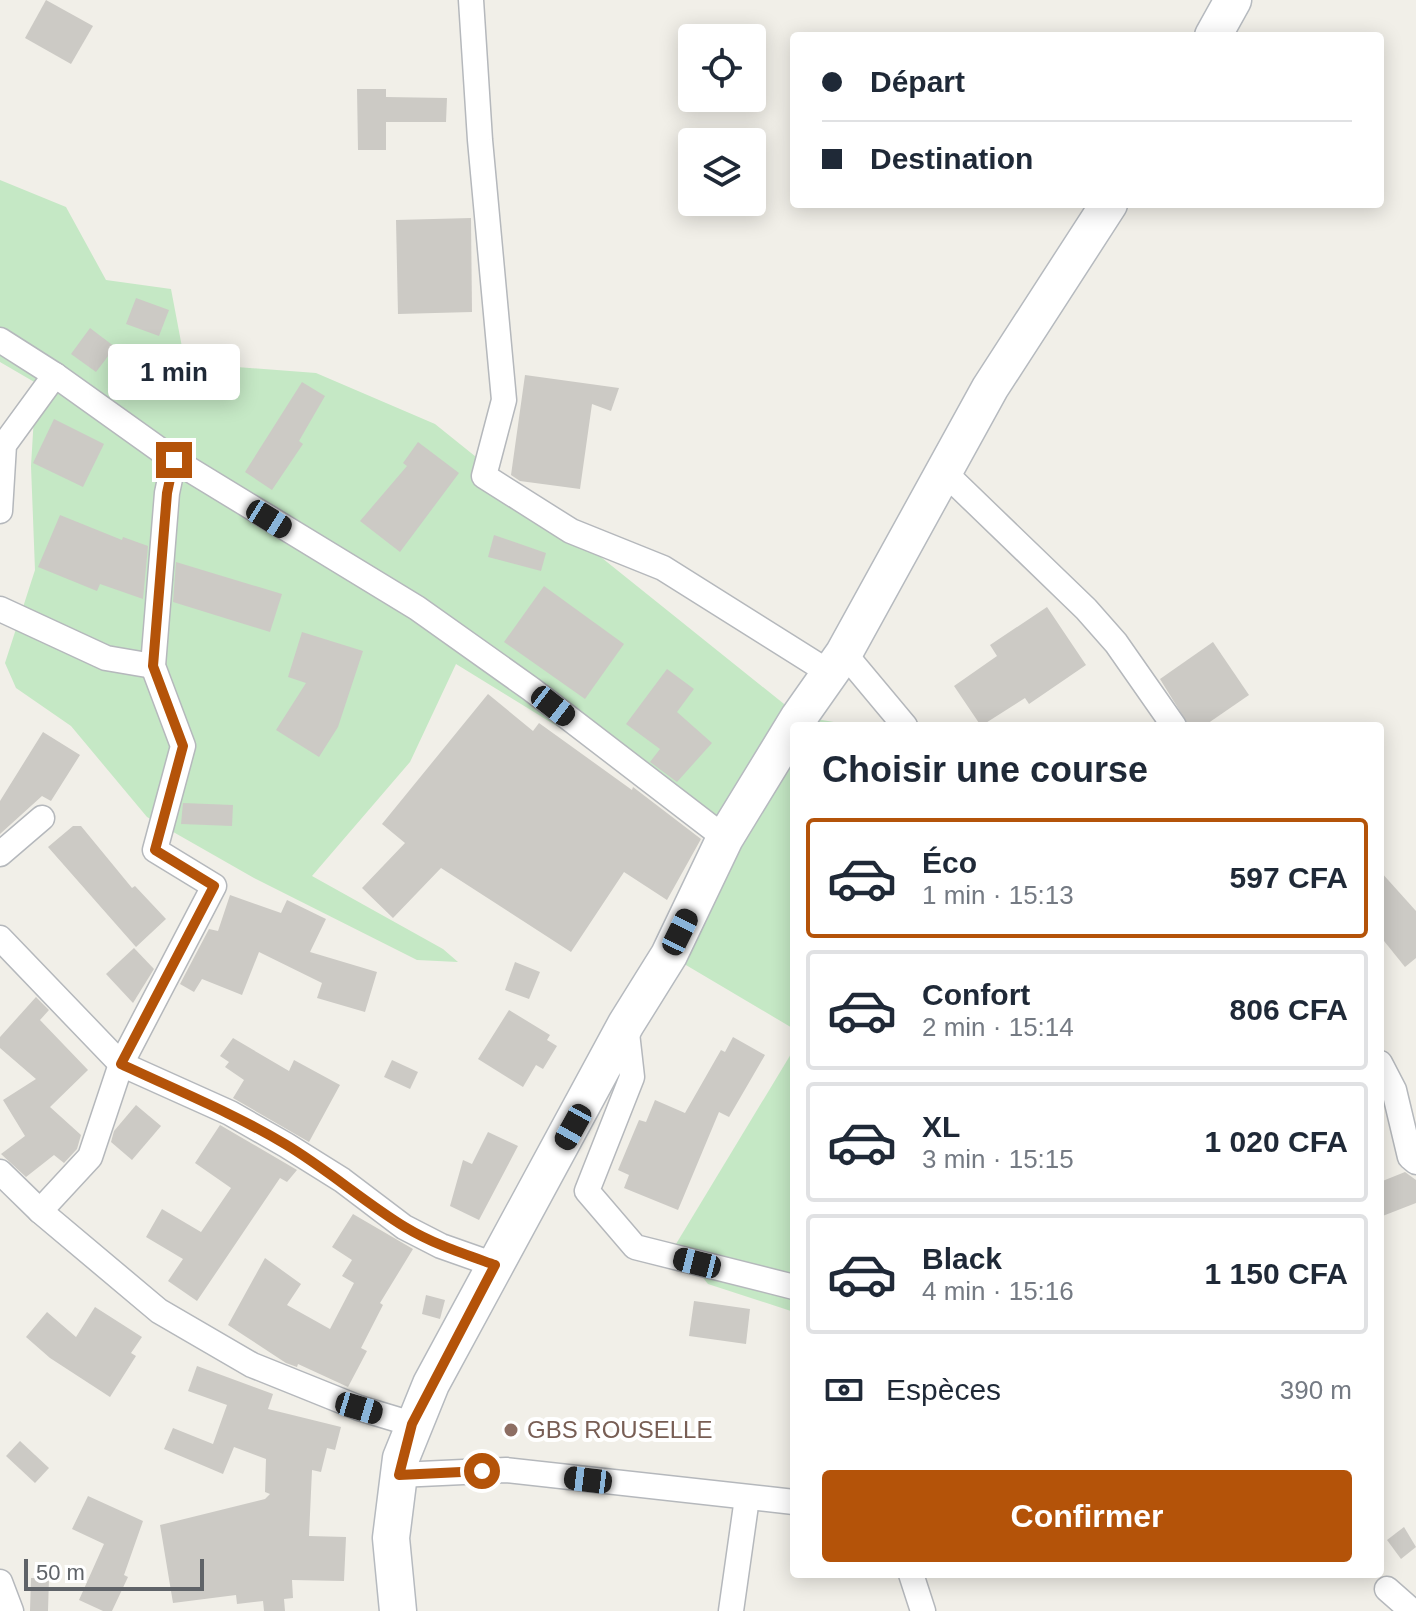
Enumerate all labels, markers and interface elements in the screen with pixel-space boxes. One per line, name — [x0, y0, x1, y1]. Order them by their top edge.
map controls — [678, 24, 766, 216]
button: locate — [678, 24, 766, 112]
text: Départ — [870, 65, 965, 98]
button: layers — [678, 128, 766, 216]
text: Destination — [870, 142, 1033, 175]
callout: 1 min — [108, 344, 240, 400]
text: 1 min — [140, 357, 208, 387]
route end — [156, 442, 192, 478]
car — [242, 496, 296, 542]
car — [527, 682, 579, 730]
text: Choisir une course — [822, 749, 1148, 790]
icon: car — [826, 842, 898, 914]
text: Éco — [922, 846, 977, 879]
text: 597 CFA — [1230, 861, 1348, 894]
text: 1 min · 15:13 — [922, 880, 1074, 910]
car — [659, 905, 701, 959]
icon: car — [826, 974, 898, 1046]
text: Confort — [922, 978, 1030, 1011]
text: 806 CFA — [1230, 993, 1348, 1026]
text: 2 min · 15:14 — [922, 1012, 1074, 1042]
car — [551, 1100, 595, 1154]
icon: car — [826, 1106, 898, 1178]
text: XL — [922, 1110, 960, 1143]
text: 1 020 CFA — [1205, 1125, 1348, 1158]
text: 3 min · 15:15 — [922, 1144, 1074, 1174]
icon: car — [826, 1238, 898, 1310]
text: Black — [922, 1242, 1002, 1275]
car — [671, 1246, 723, 1280]
text: 1 150 CFA — [1205, 1257, 1348, 1290]
text: 4 min · 15:16 — [922, 1276, 1074, 1306]
icon: cash — [822, 1368, 866, 1412]
text: Espèces — [886, 1373, 1001, 1406]
text: 390 m — [1280, 1375, 1352, 1405]
car — [333, 1390, 385, 1426]
place label: GBS ROUSELLE — [527, 1416, 712, 1443]
marker: GBS ROUSELLE — [502, 1421, 520, 1439]
route start — [464, 1453, 500, 1489]
car — [563, 1465, 613, 1495]
button: Confirmer — [822, 1470, 1352, 1562]
scale bar — [24, 1555, 204, 1591]
text: 50 m — [36, 1560, 85, 1585]

